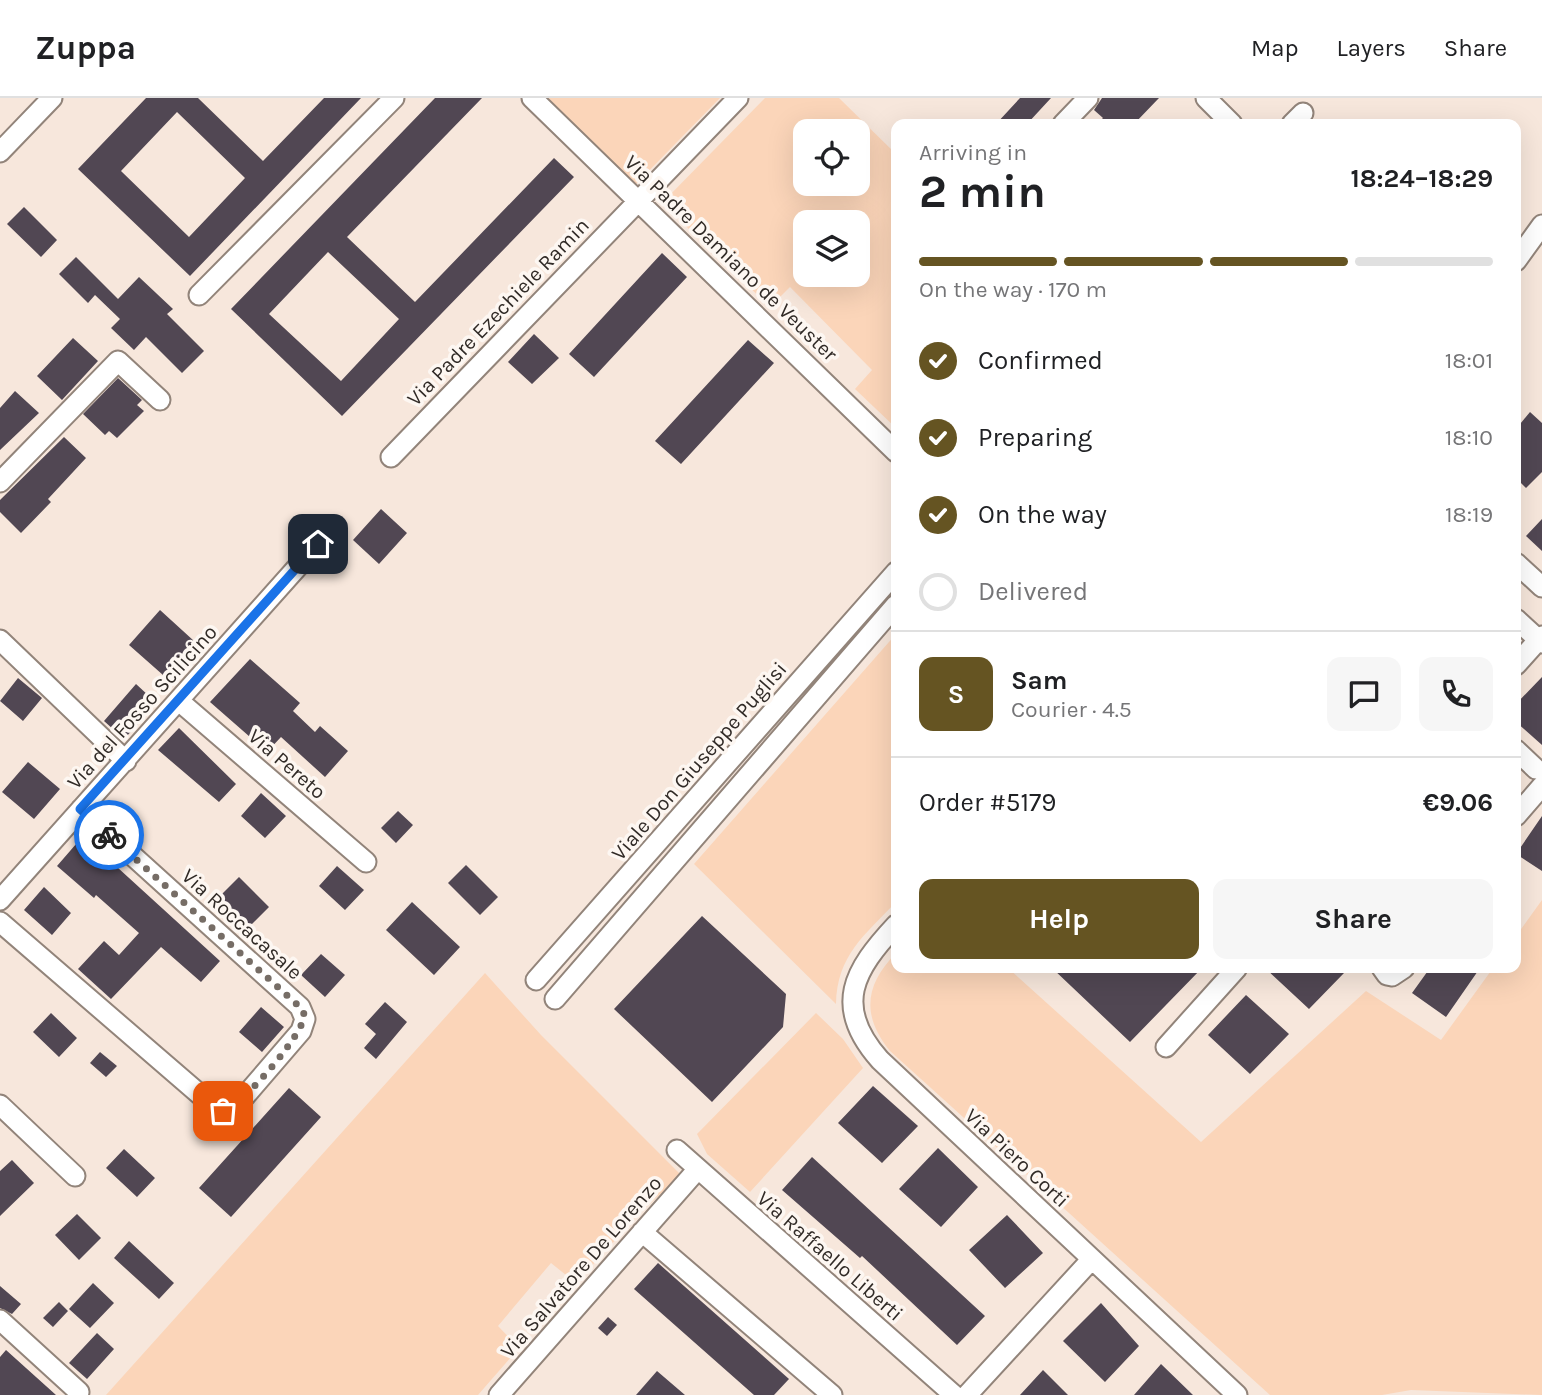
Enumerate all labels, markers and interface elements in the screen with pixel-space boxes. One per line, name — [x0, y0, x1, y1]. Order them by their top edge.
text: Zuppa — [35, 29, 136, 67]
text: Map — [1251, 34, 1299, 62]
text: Layers — [1337, 34, 1406, 62]
text: Share — [1444, 34, 1507, 62]
map controls — [793, 119, 870, 287]
button: locate — [793, 119, 870, 196]
text: Arriving in — [919, 139, 1027, 166]
street label: Via Padre Damiano de Veuster — [620, 150, 842, 366]
text: 18:24–18:29 — [1350, 163, 1493, 194]
text: 2 min — [919, 165, 1046, 219]
button: layers — [793, 210, 870, 287]
street label: Via Padre Ezechiele Ramin — [402, 213, 594, 411]
text: On the way · 170 m — [919, 276, 1107, 303]
icon: check — [919, 342, 957, 380]
text: Confirmed — [978, 345, 1103, 376]
text: 18:01 — [1445, 347, 1493, 374]
icon: check — [919, 419, 957, 457]
text: Preparing — [978, 422, 1092, 453]
text: 18:10 — [1445, 424, 1493, 451]
icon: check — [919, 496, 957, 534]
text: On the way — [978, 499, 1107, 530]
text: 18:19 — [1445, 501, 1493, 528]
pin — [288, 514, 348, 574]
icon: home — [299, 525, 337, 563]
text: Delivered — [978, 576, 1088, 607]
street label: Via del Fosso Scilicino — [62, 620, 222, 794]
street label: Viale Don Giuseppe Puglisi — [606, 657, 792, 865]
button: chat — [1327, 657, 1401, 731]
button: phone — [1419, 657, 1493, 731]
text: Sam — [1011, 665, 1067, 696]
text: S — [948, 679, 964, 710]
text: Courier · 4.5 — [1011, 696, 1132, 723]
street label: Via Pereto — [243, 724, 331, 804]
text: Order #5179 — [919, 787, 1056, 818]
text: €9.06 — [1423, 787, 1493, 818]
courier — [74, 800, 144, 870]
icon: bike — [90, 816, 128, 854]
street label: Via Roccacasale — [177, 864, 307, 984]
button: Help — [919, 879, 1199, 959]
button: Share — [1213, 879, 1493, 959]
pin — [193, 1081, 253, 1141]
icon: bag — [204, 1092, 242, 1130]
street label: Via Piero Corti — [960, 1104, 1074, 1212]
street label: Via Salvatore De Lorenzo — [496, 1171, 666, 1363]
street label: Via Raffaello Liberti — [752, 1186, 908, 1326]

